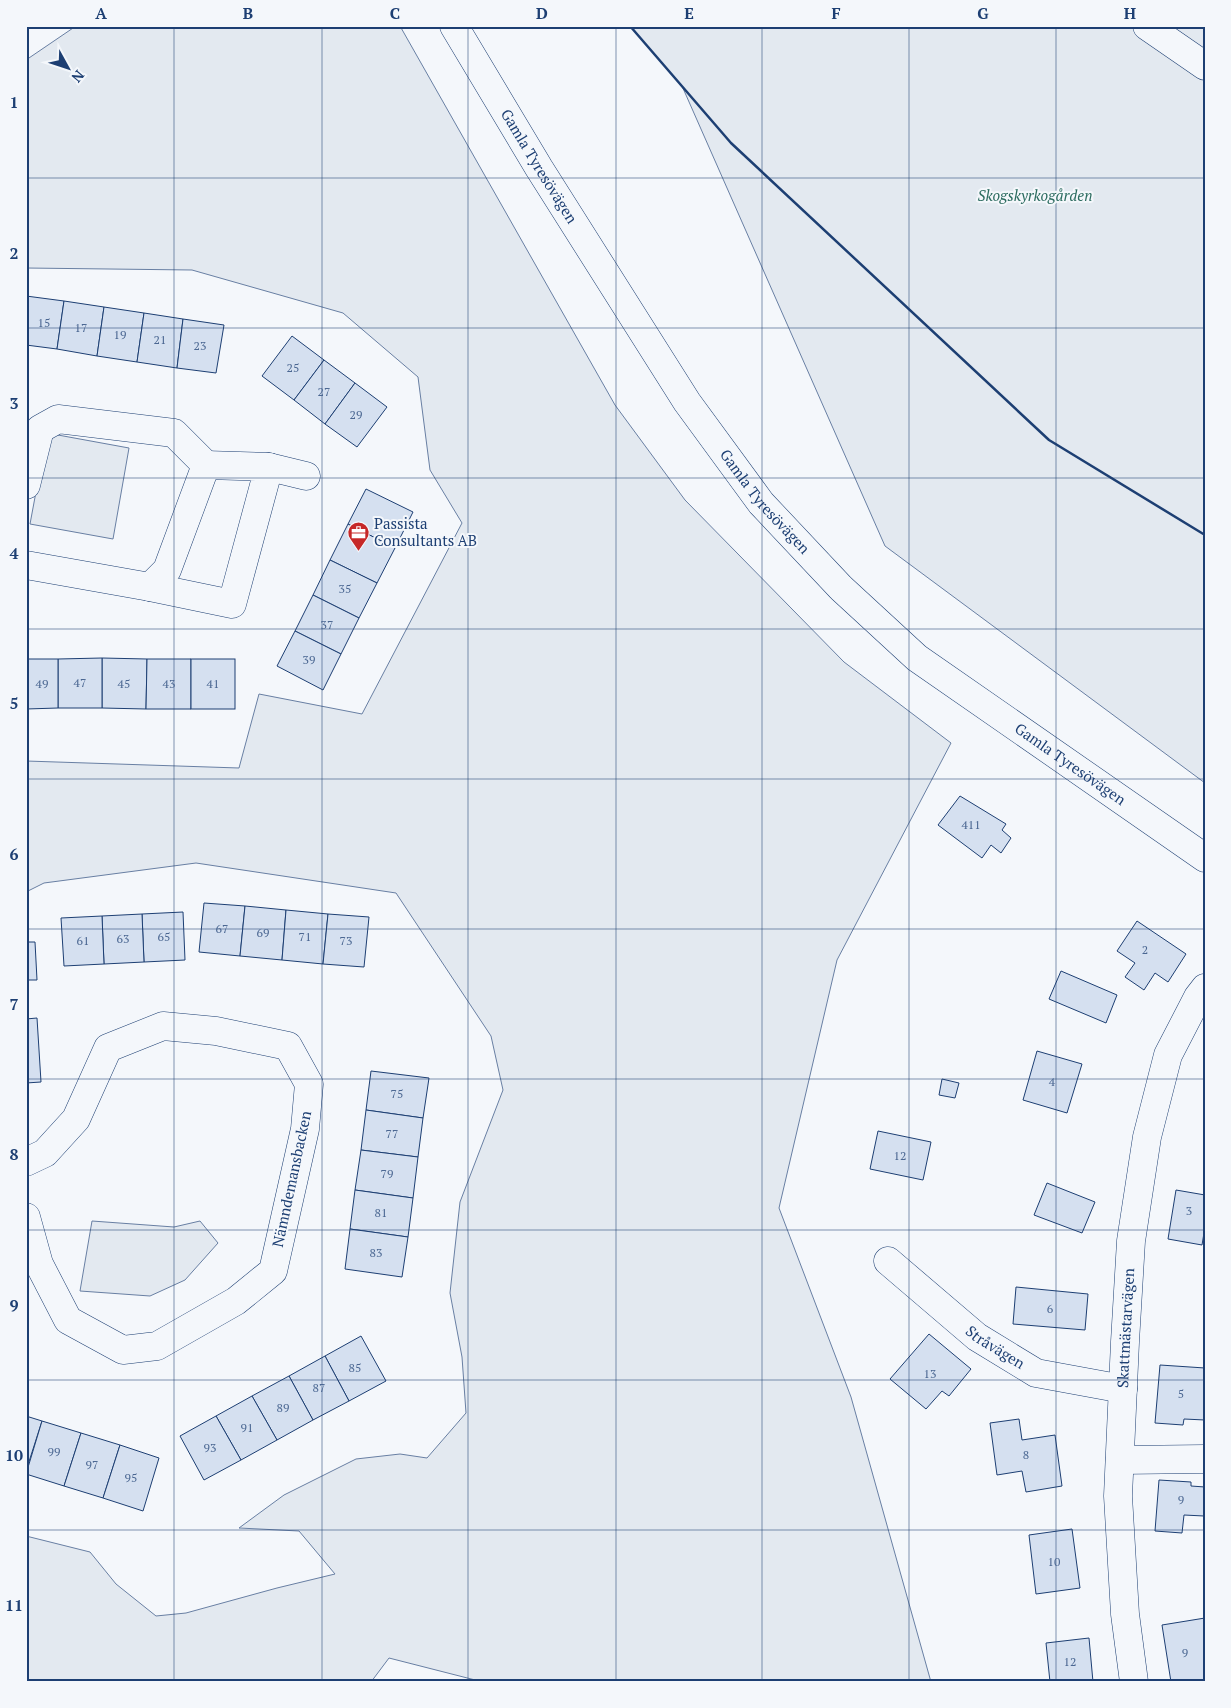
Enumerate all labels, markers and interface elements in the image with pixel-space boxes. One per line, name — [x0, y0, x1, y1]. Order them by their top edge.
text: A — [95, 2, 107, 24]
text: B — [243, 2, 253, 24]
text: C — [390, 2, 400, 24]
text: D — [536, 2, 548, 24]
text: E — [684, 2, 694, 24]
text: F — [831, 2, 841, 24]
text: G — [977, 2, 989, 24]
text: H — [1124, 2, 1136, 24]
north arrow — [42, 42, 92, 92]
text: N — [67, 67, 89, 87]
text: 1 — [9, 91, 19, 113]
street label: Gamla Tyresövägen — [497, 105, 583, 227]
park label: Skogskyrkogården — [978, 185, 1092, 205]
text: 2 — [9, 242, 19, 264]
house number: 15 — [38, 315, 50, 330]
house number: 17 — [75, 320, 87, 335]
house number: 19 — [114, 327, 126, 342]
house number: 21 — [154, 332, 166, 347]
house number: 23 — [194, 338, 206, 353]
house number: 25 — [287, 360, 299, 375]
house number: 27 — [318, 384, 330, 399]
text: 3 — [9, 392, 19, 414]
house number: 29 — [350, 407, 362, 422]
street label: Gamla Tyresövägen — [716, 445, 815, 558]
place label: Passista Consultants AB — [374, 513, 477, 550]
office icon: Passista Consultants AB — [346, 521, 370, 552]
text: 4 — [9, 542, 19, 564]
house number: 35 — [339, 581, 351, 596]
house number: 37 — [321, 617, 333, 632]
house number: 39 — [303, 652, 315, 667]
house number: 47 — [74, 675, 86, 690]
house number: 49 — [36, 676, 48, 691]
house number: 45 — [118, 676, 130, 691]
house number: 43 — [163, 676, 175, 691]
house number: 41 — [207, 676, 219, 691]
text: 5 — [9, 692, 19, 714]
street label: Gamla Tyresövägen — [1011, 718, 1130, 809]
house number: 411 — [961, 817, 981, 832]
text: 6 — [9, 843, 19, 865]
house number: 67 — [216, 921, 228, 936]
house number: 69 — [257, 925, 269, 940]
house number: 65 — [158, 929, 170, 944]
house number: 71 — [299, 929, 311, 944]
house number: 63 — [117, 931, 129, 946]
house number: 61 — [77, 933, 89, 948]
house number: 73 — [340, 933, 352, 948]
house number: 2 — [1142, 942, 1148, 957]
text: 7 — [9, 993, 19, 1015]
house number: 4 — [1049, 1074, 1056, 1089]
house number: 75 — [391, 1086, 403, 1101]
street label: Nämndemansbacken — [267, 1109, 315, 1249]
house number: 77 — [386, 1126, 398, 1141]
text: 8 — [9, 1143, 19, 1165]
house number: 12 — [894, 1148, 906, 1163]
house number: 79 — [381, 1166, 393, 1181]
house number: 3 — [1186, 1203, 1192, 1218]
house number: 81 — [375, 1205, 387, 1220]
house number: 83 — [370, 1245, 382, 1260]
street label: Skattmästarvägen — [1112, 1267, 1138, 1388]
text: 9 — [9, 1294, 19, 1316]
house number: 6 — [1047, 1301, 1054, 1316]
street label: Stråvägen — [962, 1321, 1029, 1373]
house number: 85 — [349, 1360, 361, 1375]
house number: 13 — [924, 1366, 936, 1381]
house number: 87 — [313, 1380, 325, 1395]
house number: 5 — [1178, 1386, 1184, 1401]
house number: 89 — [277, 1400, 289, 1415]
house number: 91 — [241, 1420, 253, 1435]
house number: 93 — [204, 1440, 216, 1455]
text: 10 — [5, 1444, 23, 1466]
house number: 99 — [48, 1444, 60, 1459]
house number: 8 — [1023, 1447, 1029, 1462]
house number: 97 — [86, 1457, 98, 1472]
house number: 95 — [125, 1470, 137, 1485]
house number: 9 — [1178, 1492, 1184, 1507]
house number: 10 — [1048, 1554, 1060, 1569]
text: 11 — [5, 1594, 23, 1616]
house number: 9 — [1182, 1645, 1188, 1660]
house number: 12 — [1064, 1654, 1076, 1669]

